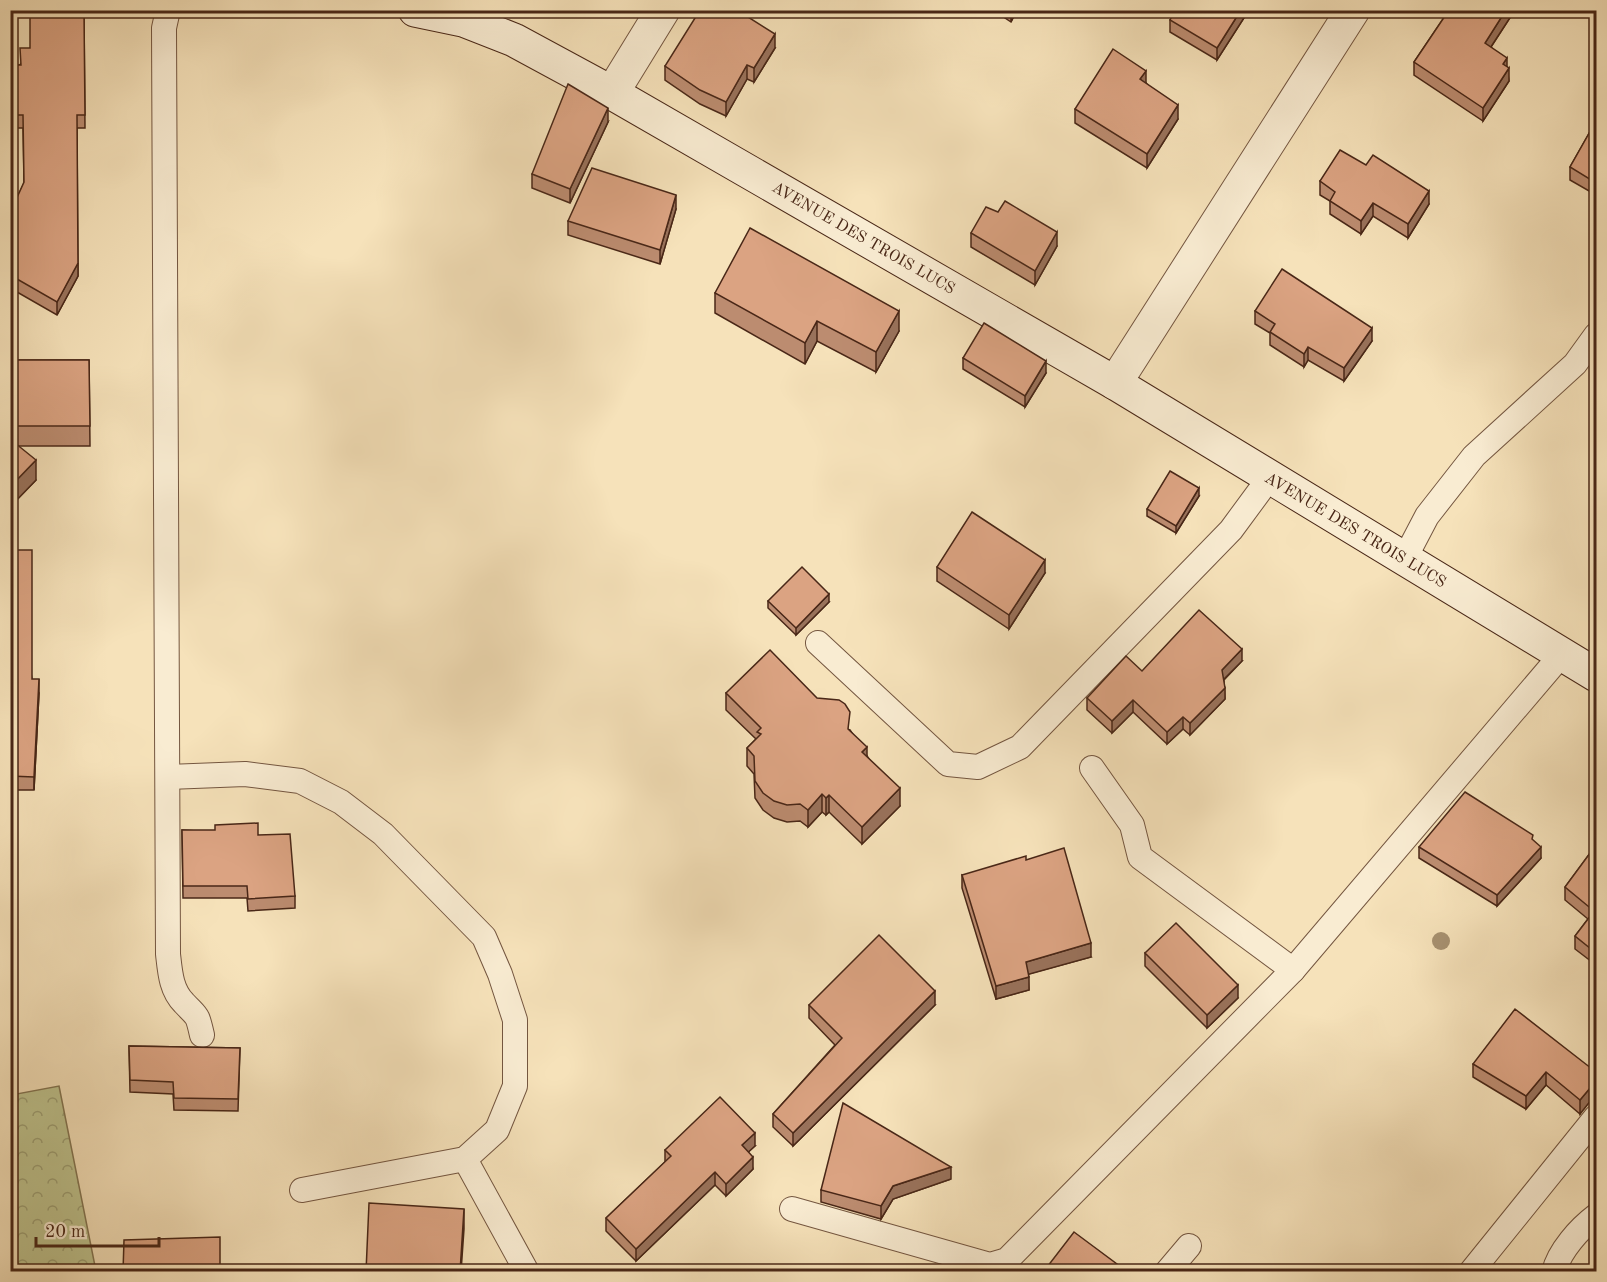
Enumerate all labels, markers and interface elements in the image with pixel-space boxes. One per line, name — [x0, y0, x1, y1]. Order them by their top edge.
street label: AVENUE DES TROIS LUCS — [769, 180, 957, 298]
street label: AVENUE DES TROIS LUCS — [1262, 470, 1448, 591]
scale bar — [36, 1210, 159, 1248]
text: 20 m — [45, 1223, 85, 1241]

